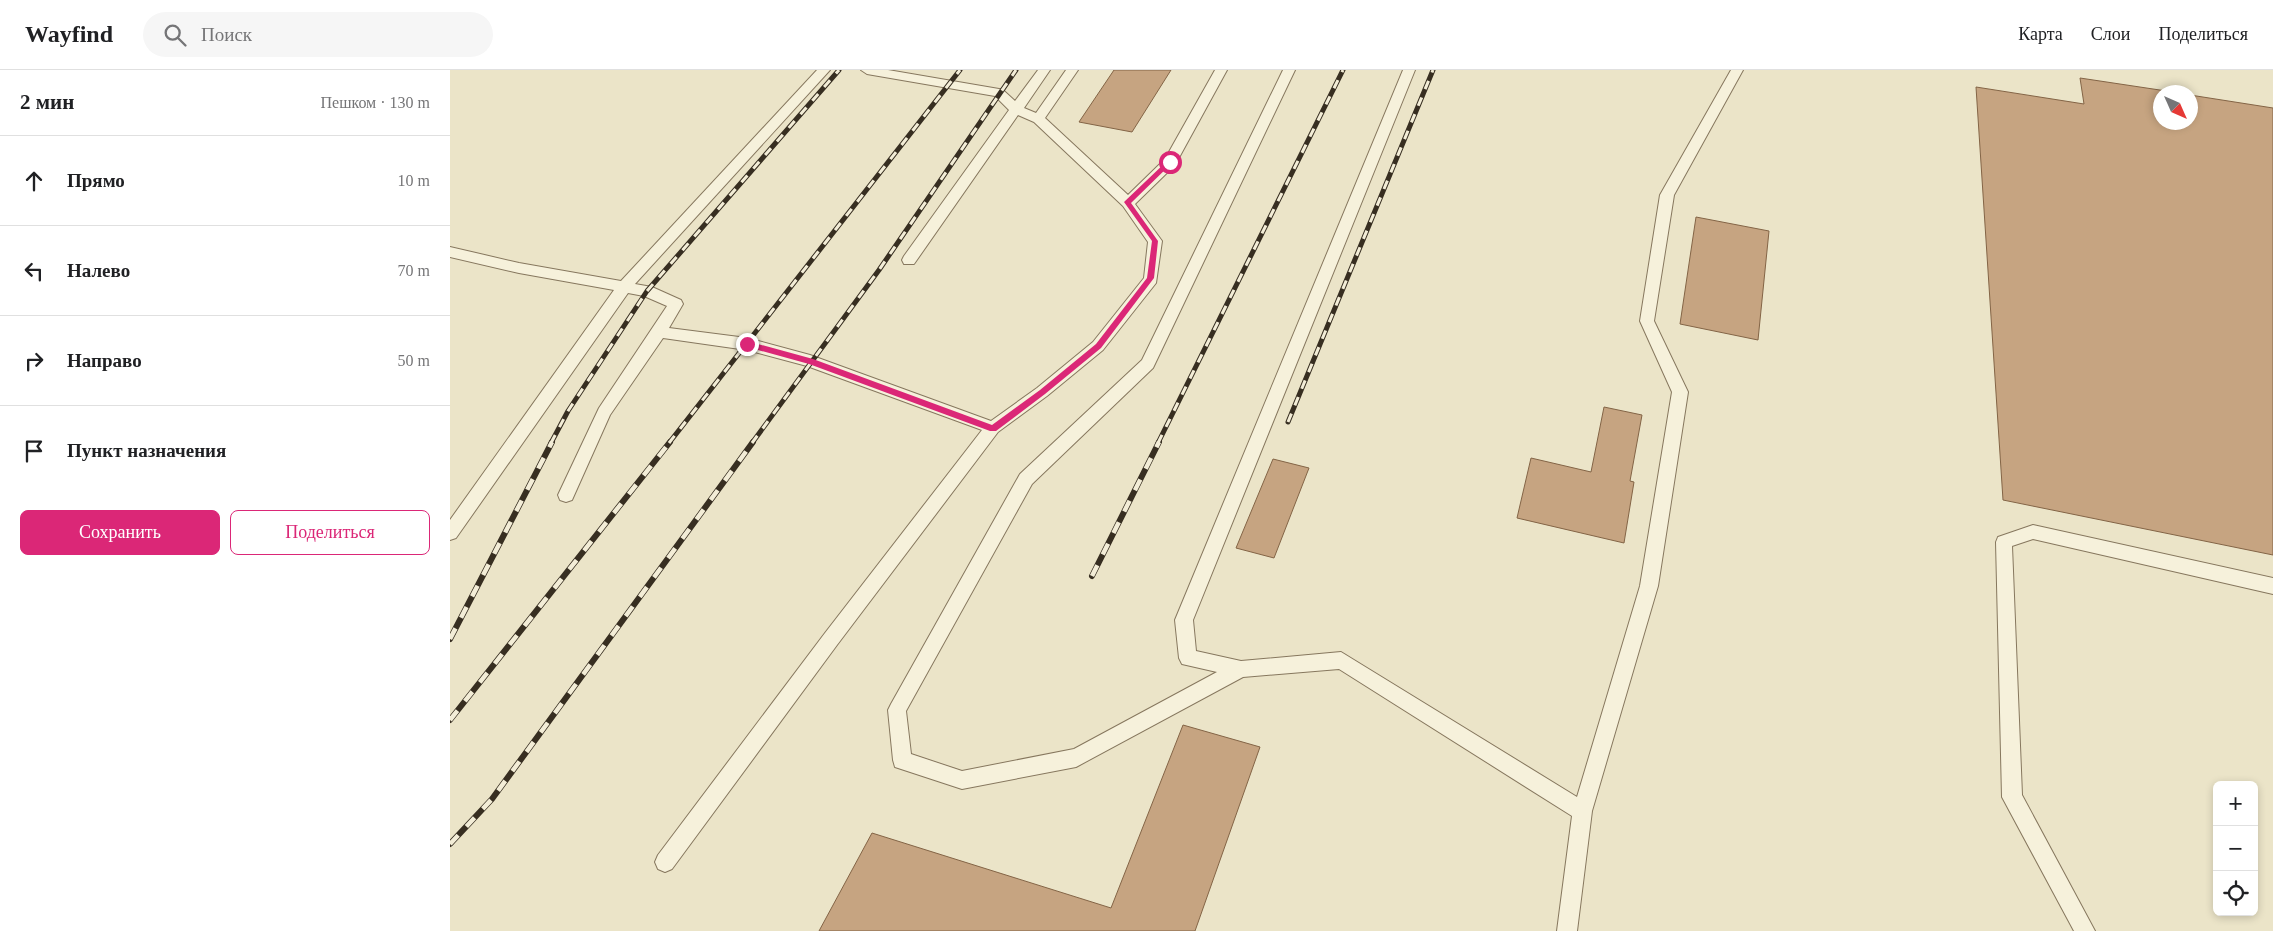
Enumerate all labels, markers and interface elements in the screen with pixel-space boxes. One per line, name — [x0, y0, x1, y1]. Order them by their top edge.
search box — [143, 12, 493, 57]
text: Wayfind — [25, 21, 113, 47]
icon: search — [161, 21, 189, 49]
text: Поиск — [201, 24, 252, 45]
text: Карта — [2018, 24, 2063, 44]
text: Слои — [2091, 24, 2130, 44]
text: Поделиться — [2158, 24, 2248, 44]
north arrow — [2153, 85, 2198, 130]
text: 2 мин — [20, 90, 74, 114]
text: Пешком · 130 m — [320, 94, 430, 111]
route start — [1159, 151, 1182, 174]
icon: ahead — [20, 167, 48, 195]
text: Прямо — [67, 170, 125, 191]
text: 10 m — [398, 172, 430, 189]
icon: left — [20, 257, 48, 285]
text: Налево — [67, 260, 130, 281]
text: 70 m — [398, 262, 430, 279]
route end — [736, 333, 759, 356]
icon: right — [20, 347, 48, 375]
text: Направо — [67, 350, 142, 371]
text: 50 m — [398, 352, 430, 369]
icon: arrive — [20, 437, 48, 465]
text: Пункт назначения — [67, 440, 226, 461]
button: Сохранить — [20, 510, 220, 555]
button: Поделиться — [230, 510, 430, 555]
map controls — [2213, 781, 2258, 916]
button: + — [2213, 781, 2258, 826]
button: − — [2213, 826, 2258, 871]
button: locate — [2213, 871, 2258, 916]

